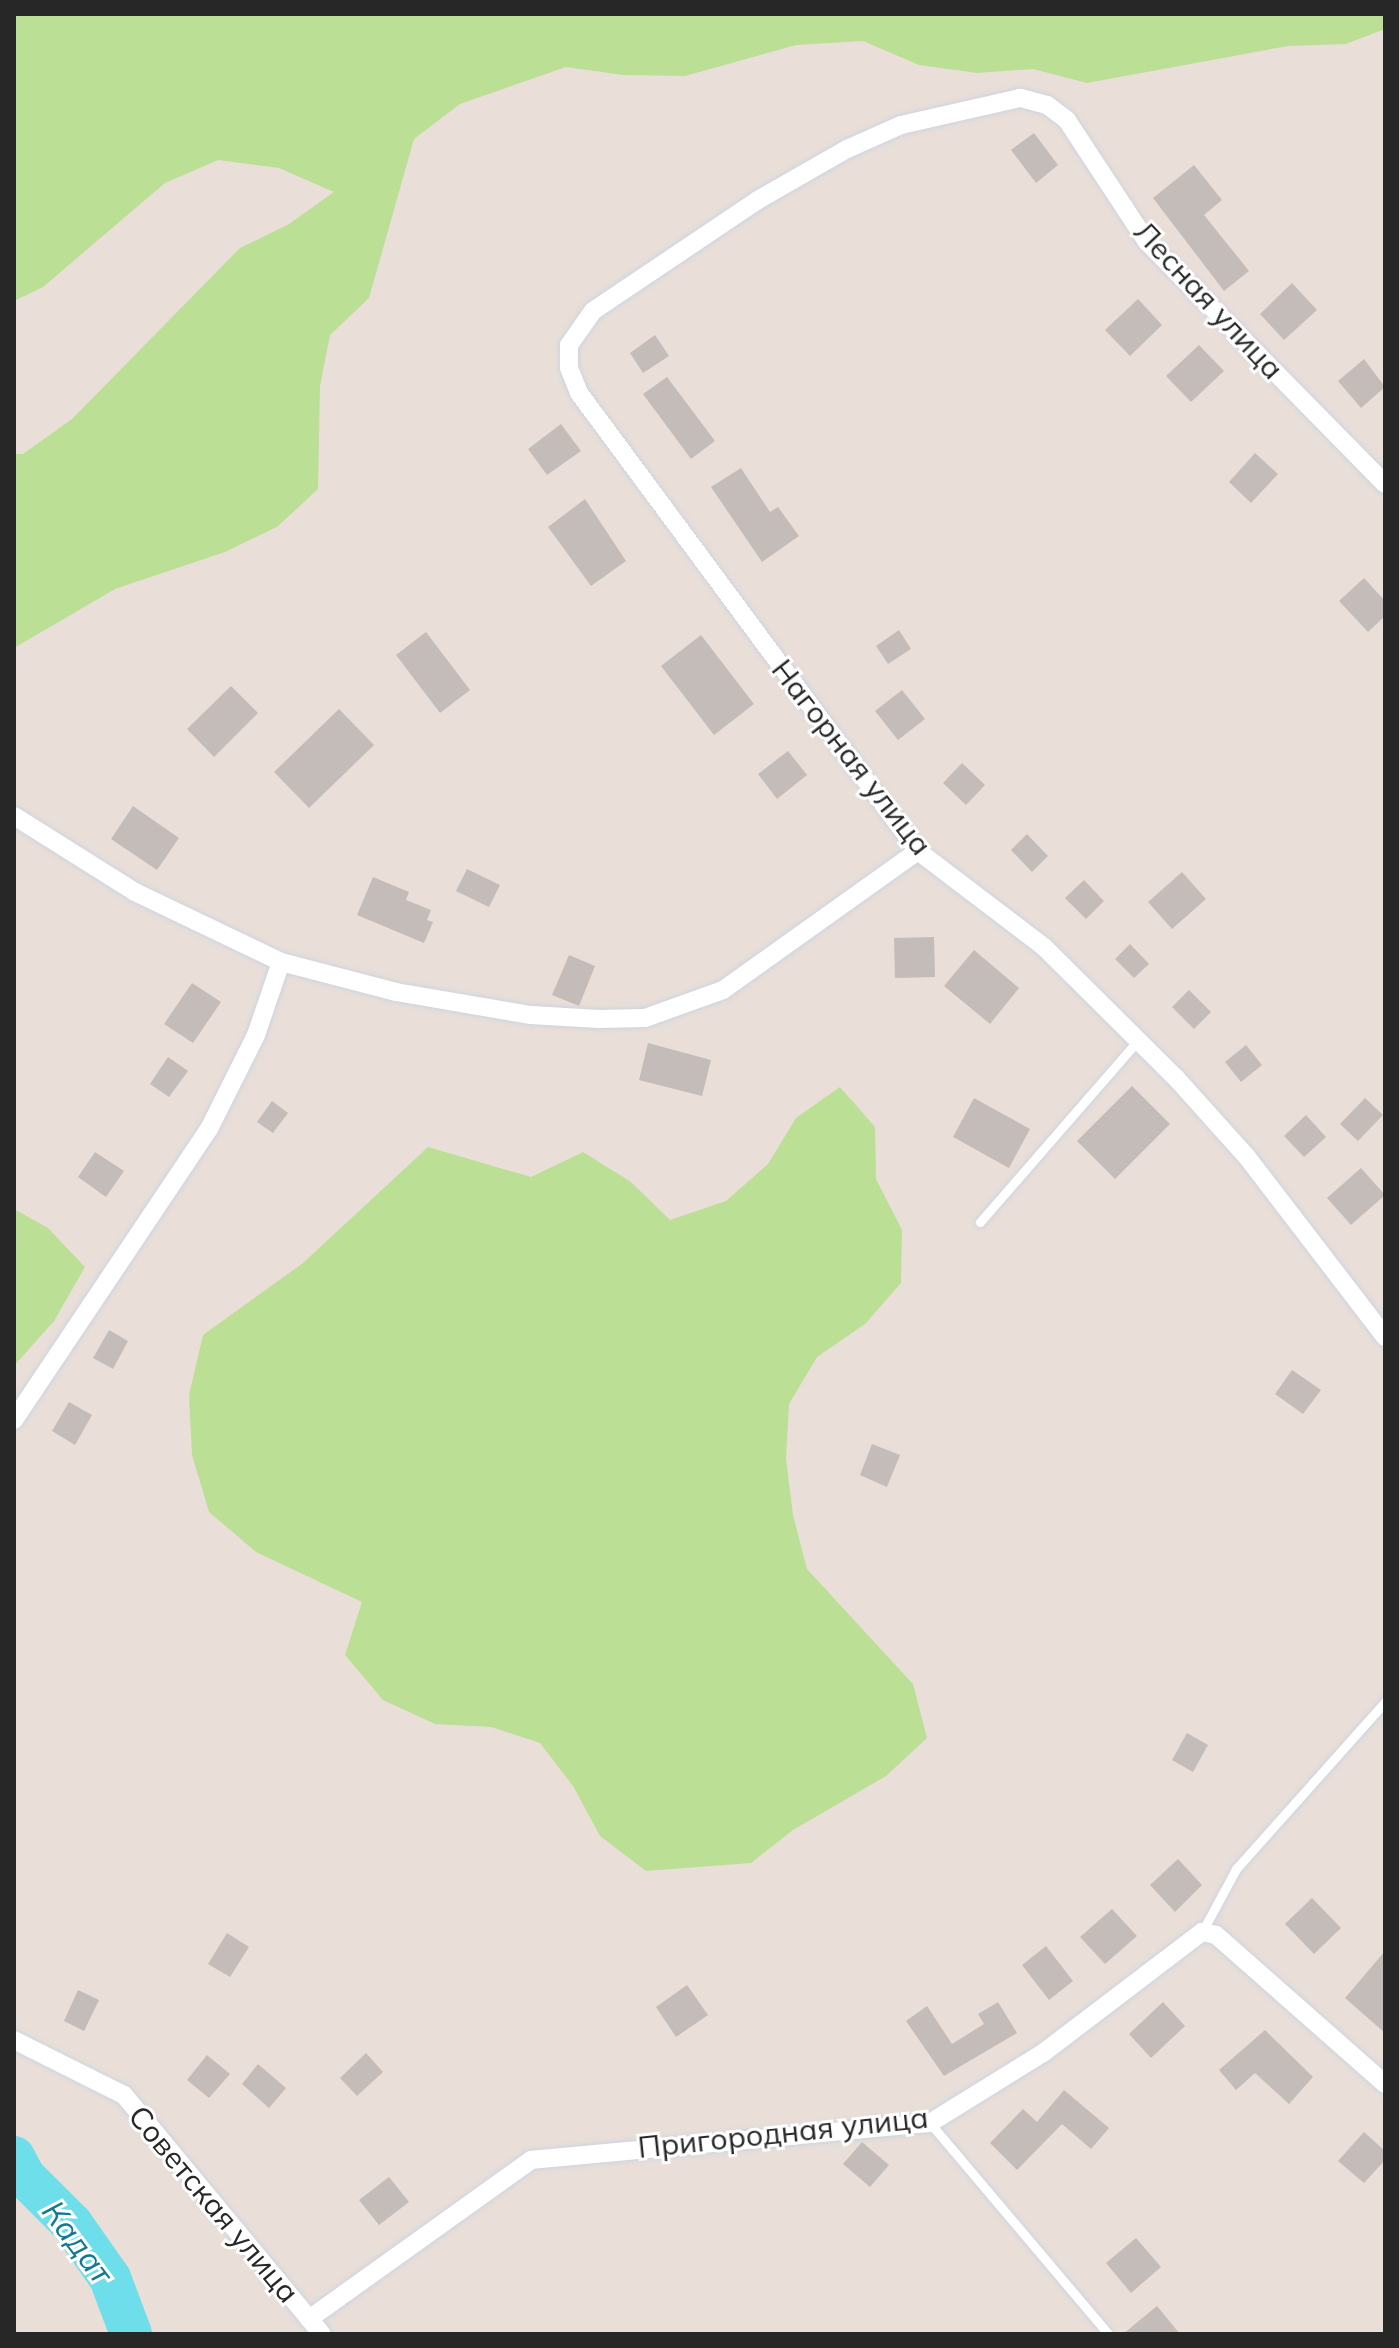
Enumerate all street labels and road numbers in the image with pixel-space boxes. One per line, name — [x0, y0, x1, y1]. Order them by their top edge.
street label: Лесная улица — [1127, 214, 1291, 386]
street label: Нагорная улица — [764, 652, 940, 862]
street label: Советская улица — [121, 2098, 307, 2310]
street label: Пригородная улица — [636, 2099, 930, 2165]

